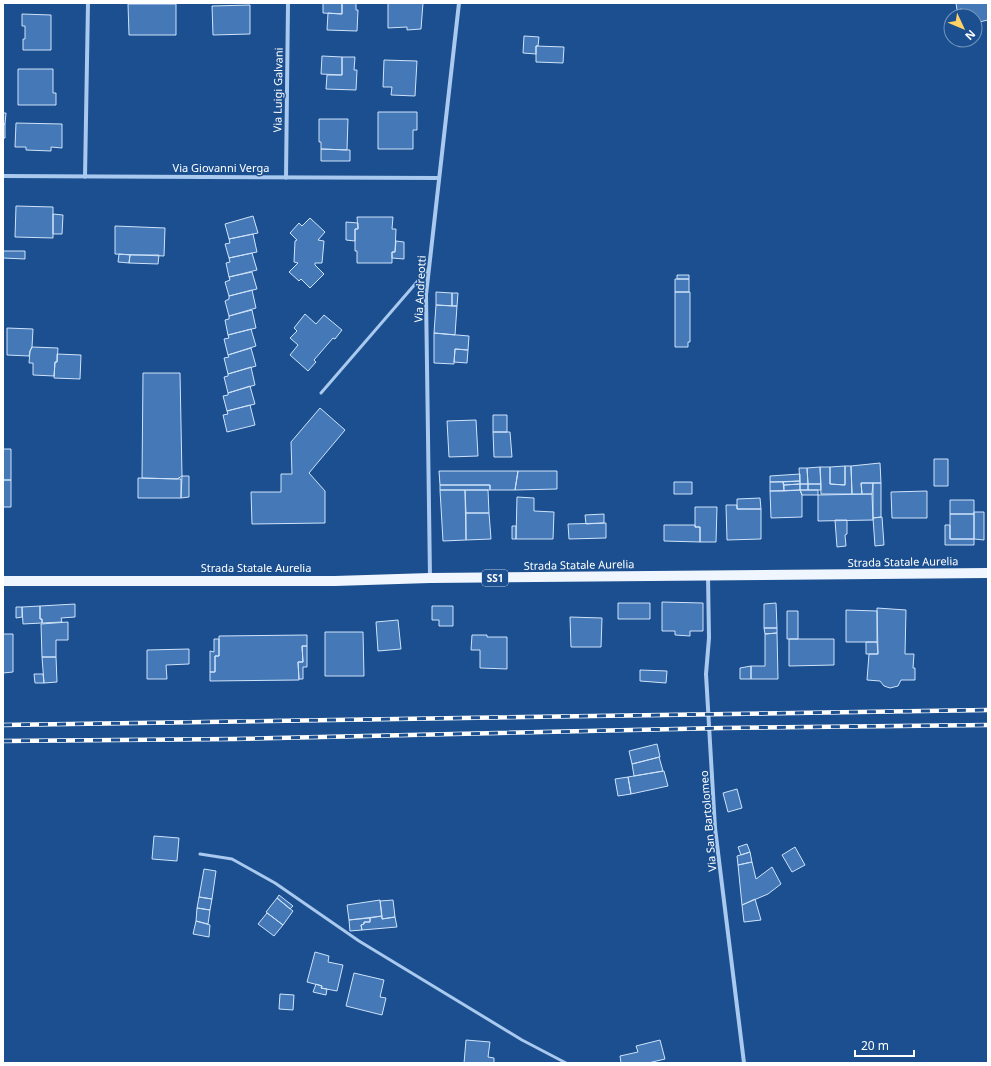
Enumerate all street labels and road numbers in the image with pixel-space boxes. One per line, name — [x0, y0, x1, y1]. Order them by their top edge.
street label: Via Luigi Galvani — [269, 47, 286, 132]
street label: Via Giovanni Verga — [173, 160, 269, 175]
street label: Via Andreotti — [410, 255, 429, 323]
street label: Strada Statale Aurelia — [848, 553, 958, 570]
street label: Strada Statale Aurelia — [524, 556, 634, 573]
street label: Strada Statale Aurelia — [201, 560, 311, 575]
road number: SS1 — [482, 570, 508, 586]
street label: Via San Bartolomeo — [696, 770, 719, 872]

